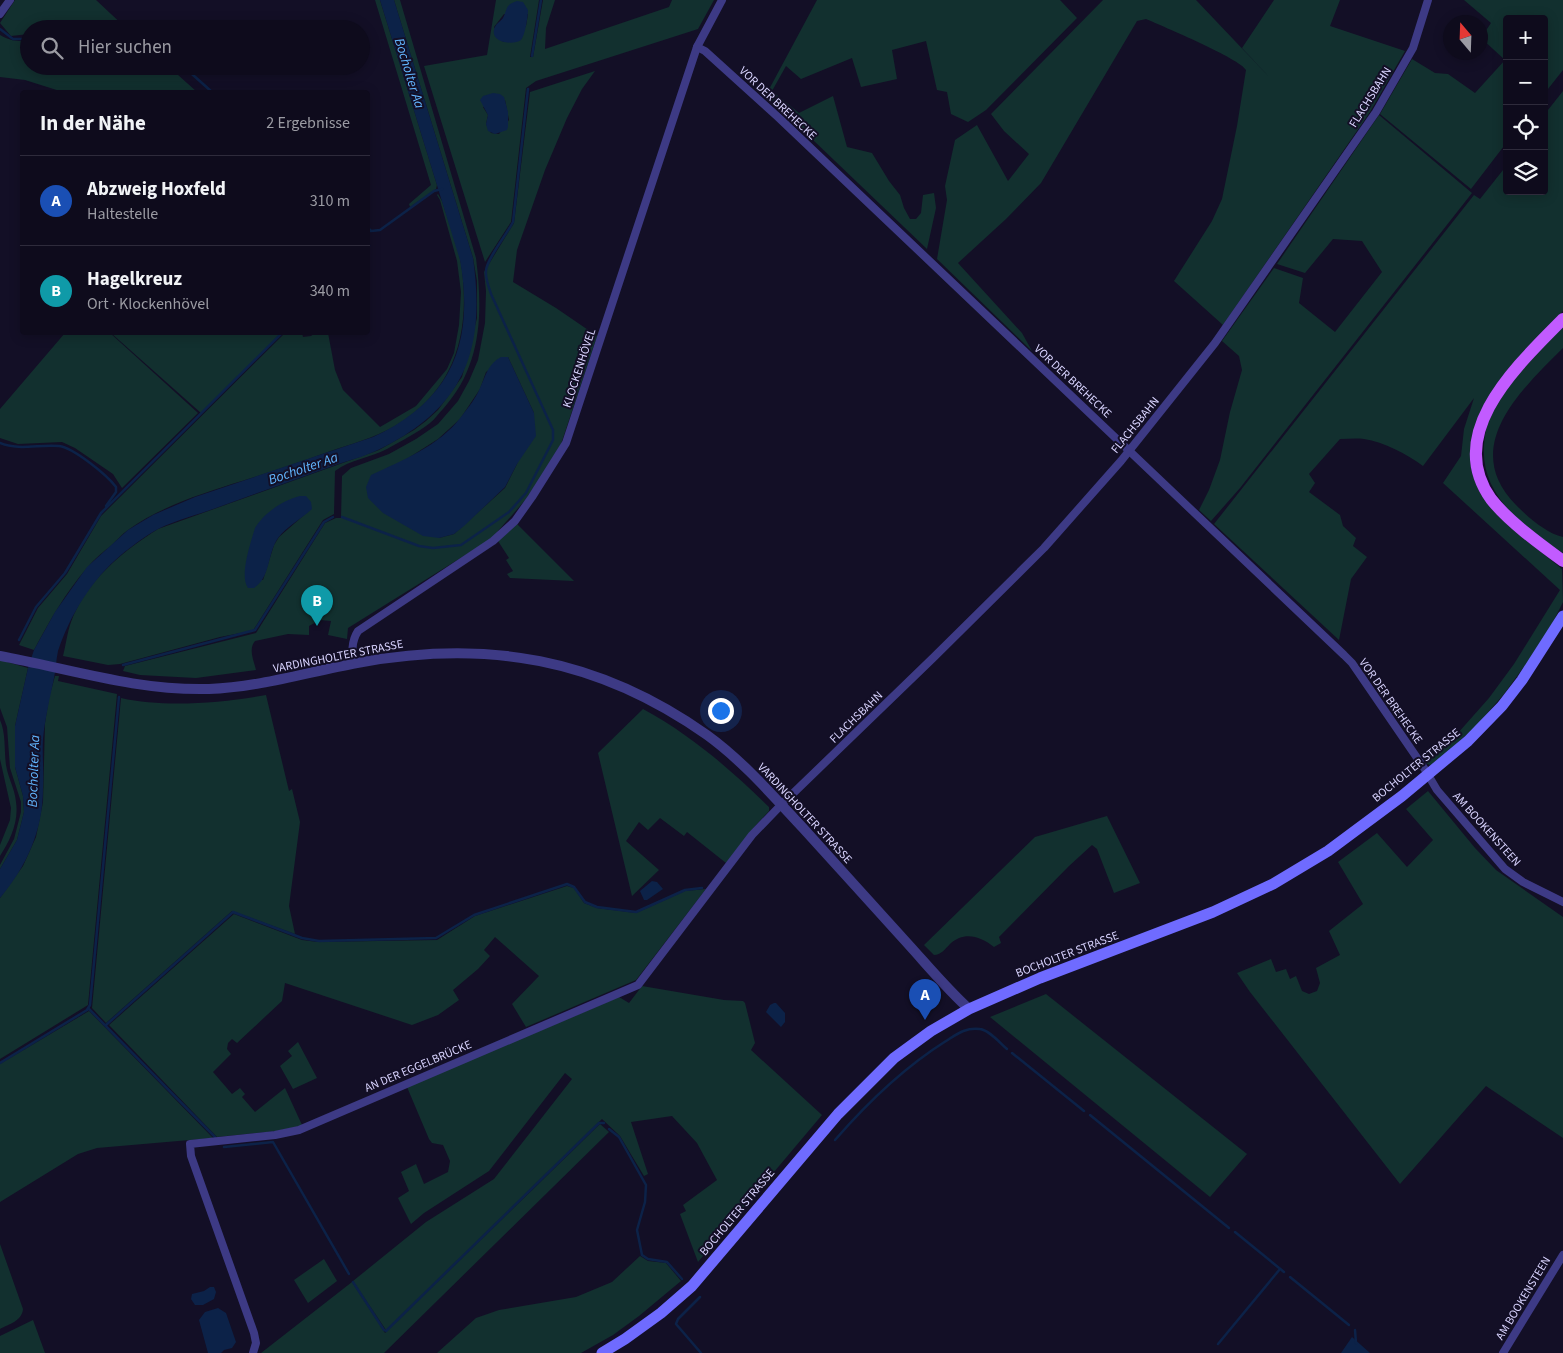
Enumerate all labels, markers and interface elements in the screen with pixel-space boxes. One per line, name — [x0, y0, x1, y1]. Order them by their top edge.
north arrow — [1443, 15, 1488, 60]
map controls — [1503, 15, 1548, 195]
button: + — [1503, 15, 1548, 60]
search box — [20, 20, 370, 75]
icon: search — [38, 34, 66, 62]
text: Hier suchen — [78, 34, 172, 61]
water label: Bocholter Aa — [389, 36, 429, 111]
button: − — [1503, 60, 1548, 105]
street label: VOR DER BREHECKE — [735, 63, 820, 144]
street label: FLACHSBAHN — [1345, 64, 1396, 131]
button: locate — [1503, 105, 1548, 150]
text: In der Nähe — [40, 108, 146, 138]
text: 2 Ergebnisse — [266, 112, 350, 134]
button: layers — [1503, 150, 1548, 195]
text: Abzweig Hoxfeld — [87, 176, 226, 203]
text: A — [51, 190, 61, 212]
text: 310 m — [310, 190, 350, 212]
text: Haltestelle — [87, 203, 158, 225]
text: Hagelkreuz — [87, 266, 182, 293]
text: B — [51, 280, 61, 302]
text: 340 m — [310, 280, 350, 302]
text: Ort · Klockenhövel — [87, 293, 209, 315]
street label: KLOCKENHÖVEL — [559, 326, 600, 410]
street label: VOR DER BREHECKE — [1030, 341, 1115, 422]
street label: FLACHSBAHN — [1107, 393, 1164, 457]
water label: Bocholter Aa — [266, 448, 341, 490]
pin: B — [301, 585, 333, 626]
street label: VARDINGHOLTER STRASSE — [272, 636, 405, 677]
street label: VOR DER BREHECKE — [1355, 655, 1426, 747]
street label: FLACHSBAHN — [826, 687, 887, 747]
your location — [708, 698, 734, 724]
street label: BOCHOLTER STRASSE — [1369, 725, 1464, 806]
water label: Bocholter Aa — [23, 734, 45, 808]
street label: VARDINGHOLTER STRASSE — [753, 759, 856, 867]
street label: AM BOOKENSTEEN — [1449, 788, 1525, 870]
street label: BOCHOLTER STRASSE — [1013, 927, 1121, 982]
pin: A — [909, 979, 941, 1020]
street label: AN DER EGGELBRÜCKE — [362, 1036, 474, 1097]
street label: BOCHOLTER STRASSE — [696, 1165, 779, 1260]
street label: AM BOOKENSTEEN — [1492, 1253, 1555, 1343]

